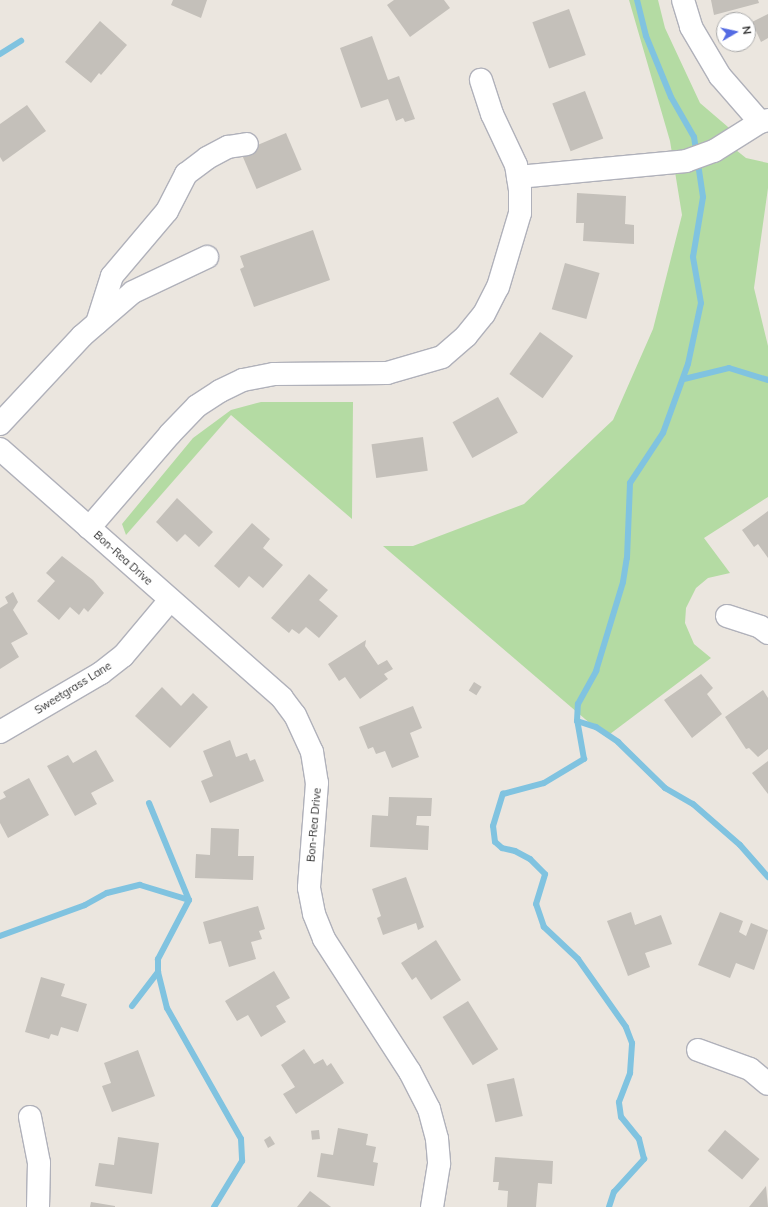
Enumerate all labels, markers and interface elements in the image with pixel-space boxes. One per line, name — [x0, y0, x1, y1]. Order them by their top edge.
north arrow — [716, 12, 756, 52]
text: N — [739, 25, 754, 35]
street label: Bon-Rea Drive — [91, 528, 155, 588]
street label: Sweetgrass Lane — [32, 659, 114, 717]
street label: Bon-Rea Drive — [304, 787, 324, 863]

